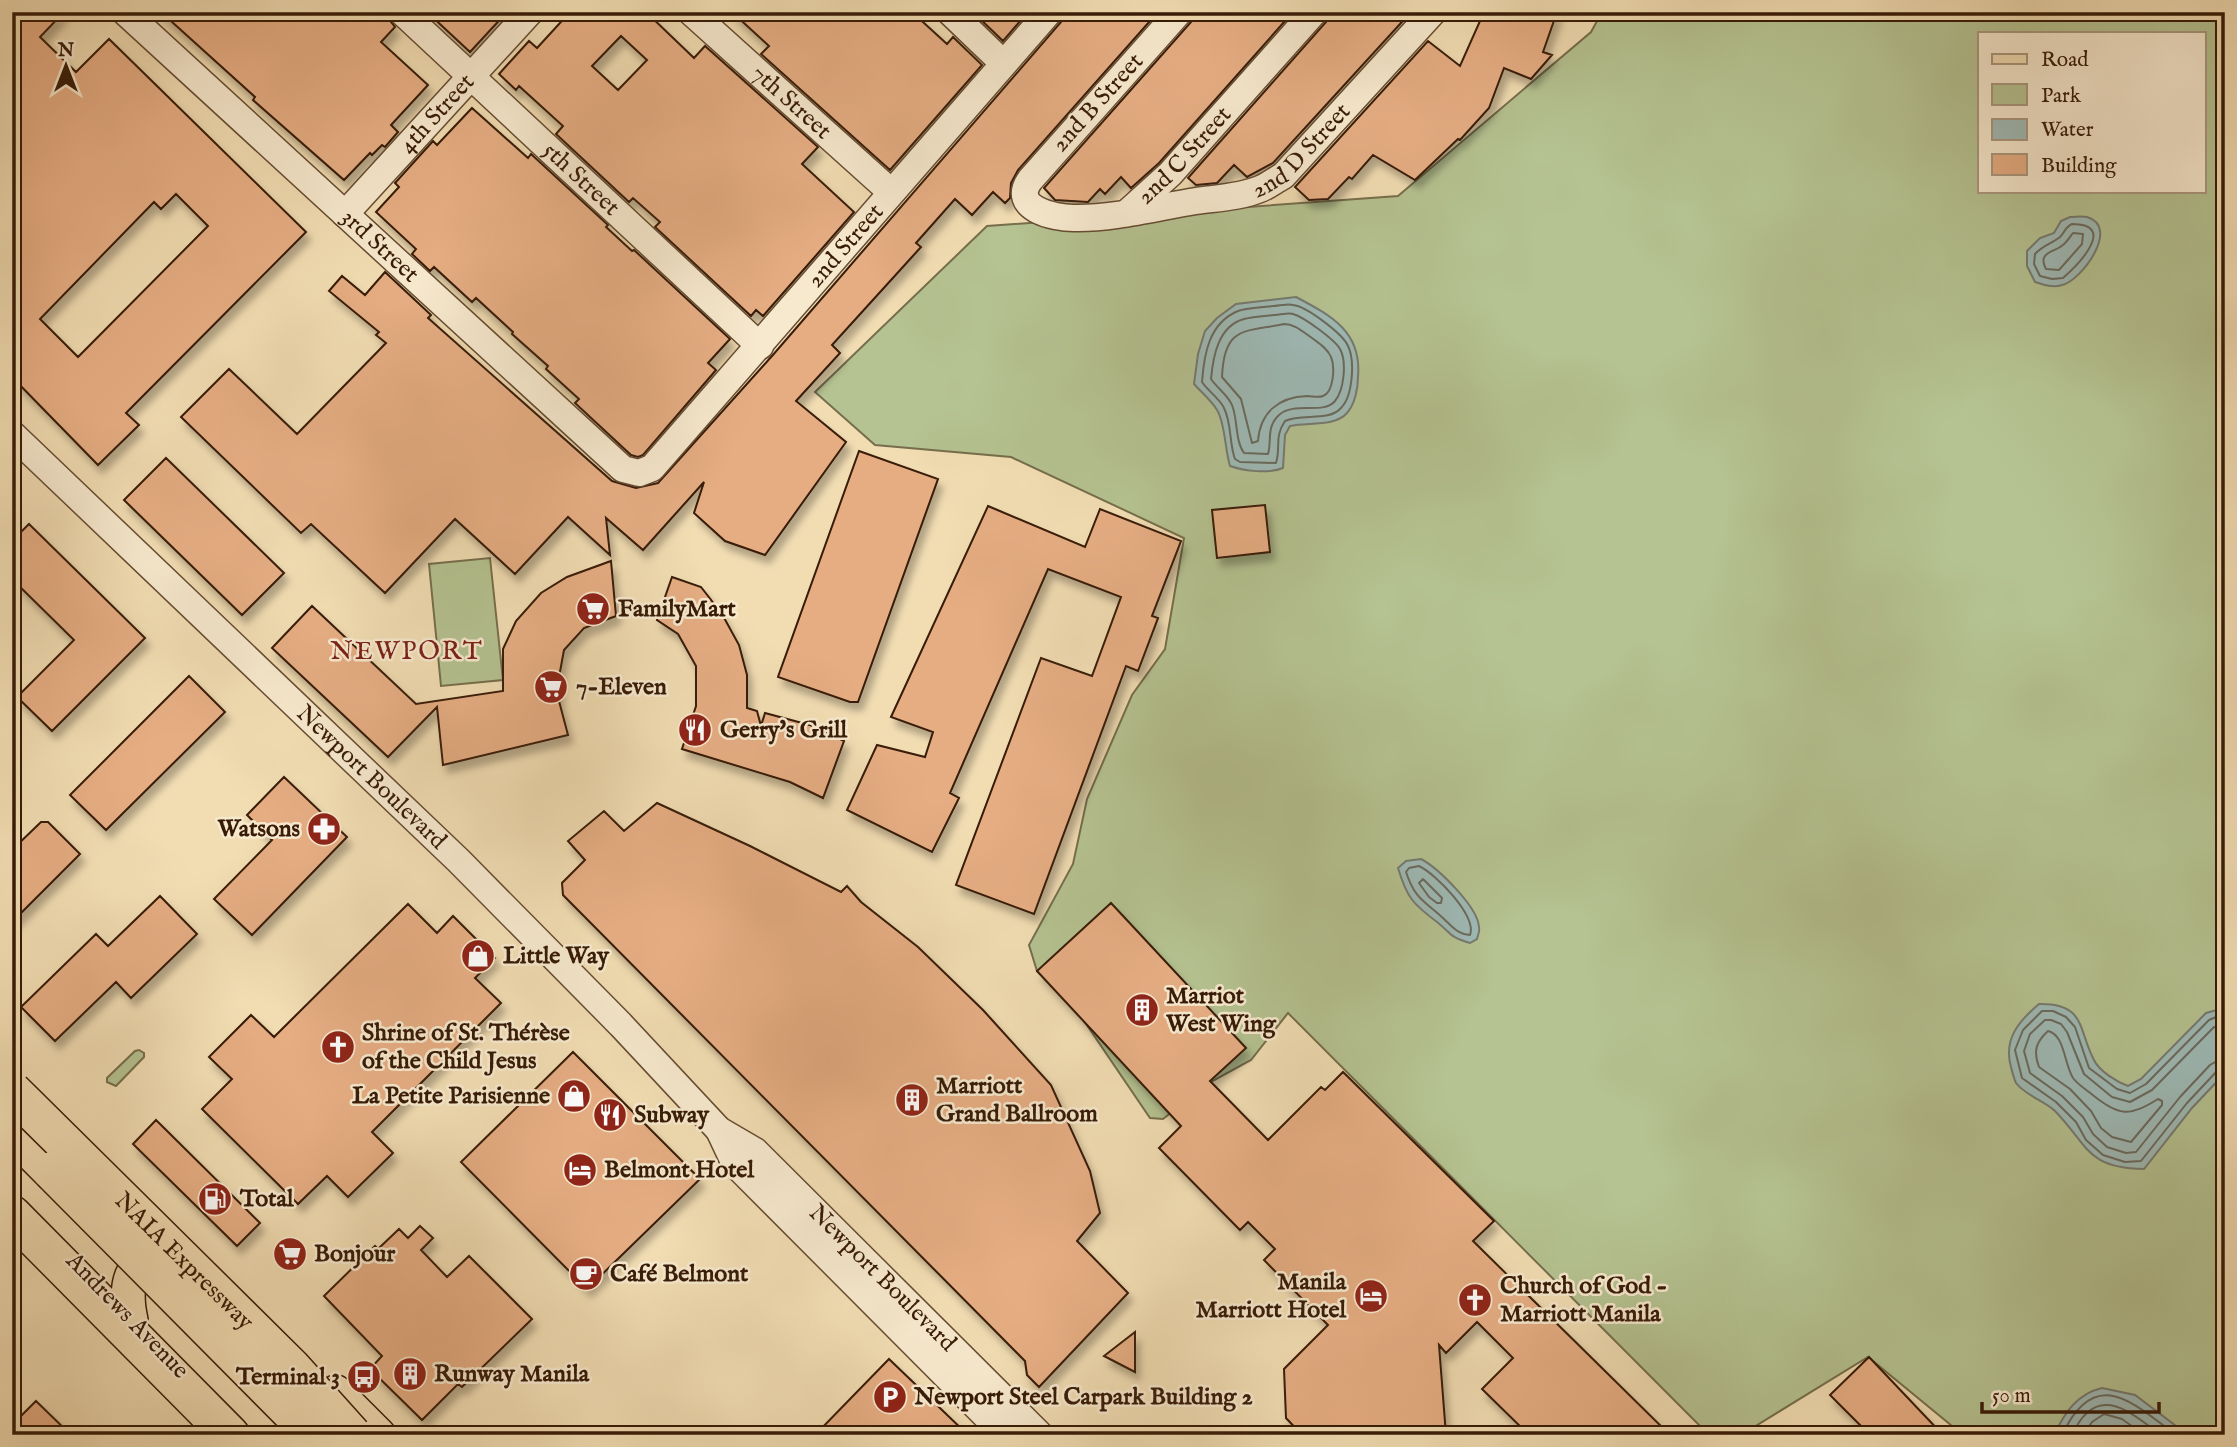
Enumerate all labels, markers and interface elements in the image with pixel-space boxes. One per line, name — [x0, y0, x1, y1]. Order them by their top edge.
north arrow — [32, 32, 102, 102]
legend — [1978, 32, 2206, 192]
text: N — [57, 39, 75, 63]
street label: 2nd B Street — [1045, 47, 1151, 159]
text: Road — [2041, 47, 2089, 74]
street label: 7th Street — [745, 58, 838, 146]
street label: 4th Street — [392, 67, 481, 160]
text: Park — [2041, 83, 2082, 110]
street label: 2nd D Street — [1248, 97, 1357, 206]
street label: 2nd C Street — [1131, 100, 1238, 211]
text: Water — [2041, 117, 2094, 144]
street label: 5th Street — [536, 136, 626, 223]
text: Building — [2041, 153, 2117, 180]
street label: 2nd Street — [800, 197, 891, 294]
street label: 3rd Street — [334, 202, 426, 290]
supermarket icon: FamilyMart — [574, 590, 612, 628]
place label: FamilyMart — [618, 594, 736, 625]
district label: NEWPORT — [330, 635, 484, 668]
supermarket icon: 7-Eleven — [532, 668, 570, 706]
place label: 7-Eleven — [576, 672, 667, 703]
street label: Newport Boulevard — [290, 698, 453, 856]
restaurant icon: Gerry's Grill — [676, 711, 714, 749]
place label: Gerry's Grill — [720, 715, 848, 746]
pharmacy icon: Watsons — [305, 810, 343, 848]
place label: Watsons — [216, 814, 301, 845]
shop icon: Little Way — [459, 937, 497, 975]
place label: Little Way — [503, 941, 610, 972]
place label: Marriot West Wing — [1165, 981, 1277, 1040]
building icon: Marriot West Wing — [1123, 991, 1161, 1029]
place label: Shrine of St. Thérèse of the Child Jesus — [362, 1018, 570, 1077]
church icon: Shrine of St. Thérèse of the Child Jesus — [319, 1028, 357, 1066]
place label: Marriott Grand Ballroom — [936, 1071, 1098, 1130]
shop icon: La Petite Parisienne — [555, 1077, 593, 1115]
place label: La Petite Parisienne — [352, 1081, 550, 1112]
building icon: Marriott Grand Ballroom — [893, 1081, 931, 1119]
restaurant icon: Subway — [591, 1096, 629, 1134]
place label: Subway — [634, 1100, 710, 1131]
hotel icon: Belmont Hotel — [561, 1151, 599, 1189]
place label: Belmont Hotel — [604, 1155, 754, 1186]
fuel station icon: Total — [196, 1180, 234, 1218]
place label: Total — [239, 1184, 294, 1215]
street label: NAIA Expressway — [108, 1185, 260, 1337]
street label: Newport Boulevard — [802, 1198, 963, 1358]
supermarket icon: Bonjour — [271, 1235, 309, 1273]
place label: Bonjour — [314, 1239, 395, 1270]
street label: Andrews Avenue — [58, 1245, 195, 1386]
cafe icon: Café Belmont — [567, 1255, 605, 1293]
place label: Café Belmont — [610, 1259, 749, 1290]
place label: Manila Marriott Hotel — [1195, 1267, 1347, 1326]
place label: Church of God - Marriott Manila — [1500, 1271, 1667, 1330]
hotel icon: Manila Marriott Hotel — [1352, 1277, 1390, 1315]
church icon: Church of God - Marriott Manila — [1456, 1281, 1494, 1319]
building icon: Runway Manila — [391, 1355, 429, 1393]
bus stop icon: Terminal 3 — [345, 1358, 383, 1396]
place label: Runway Manila — [434, 1359, 590, 1390]
place label: Terminal 3 — [235, 1362, 340, 1393]
scale bar — [1982, 1370, 2158, 1414]
parking icon: Newport Steel Carpark Building 2 — [871, 1378, 909, 1416]
place label: Newport Steel Carpark Building 2 — [913, 1382, 1253, 1413]
text: 50 m — [1992, 1383, 2031, 1410]

